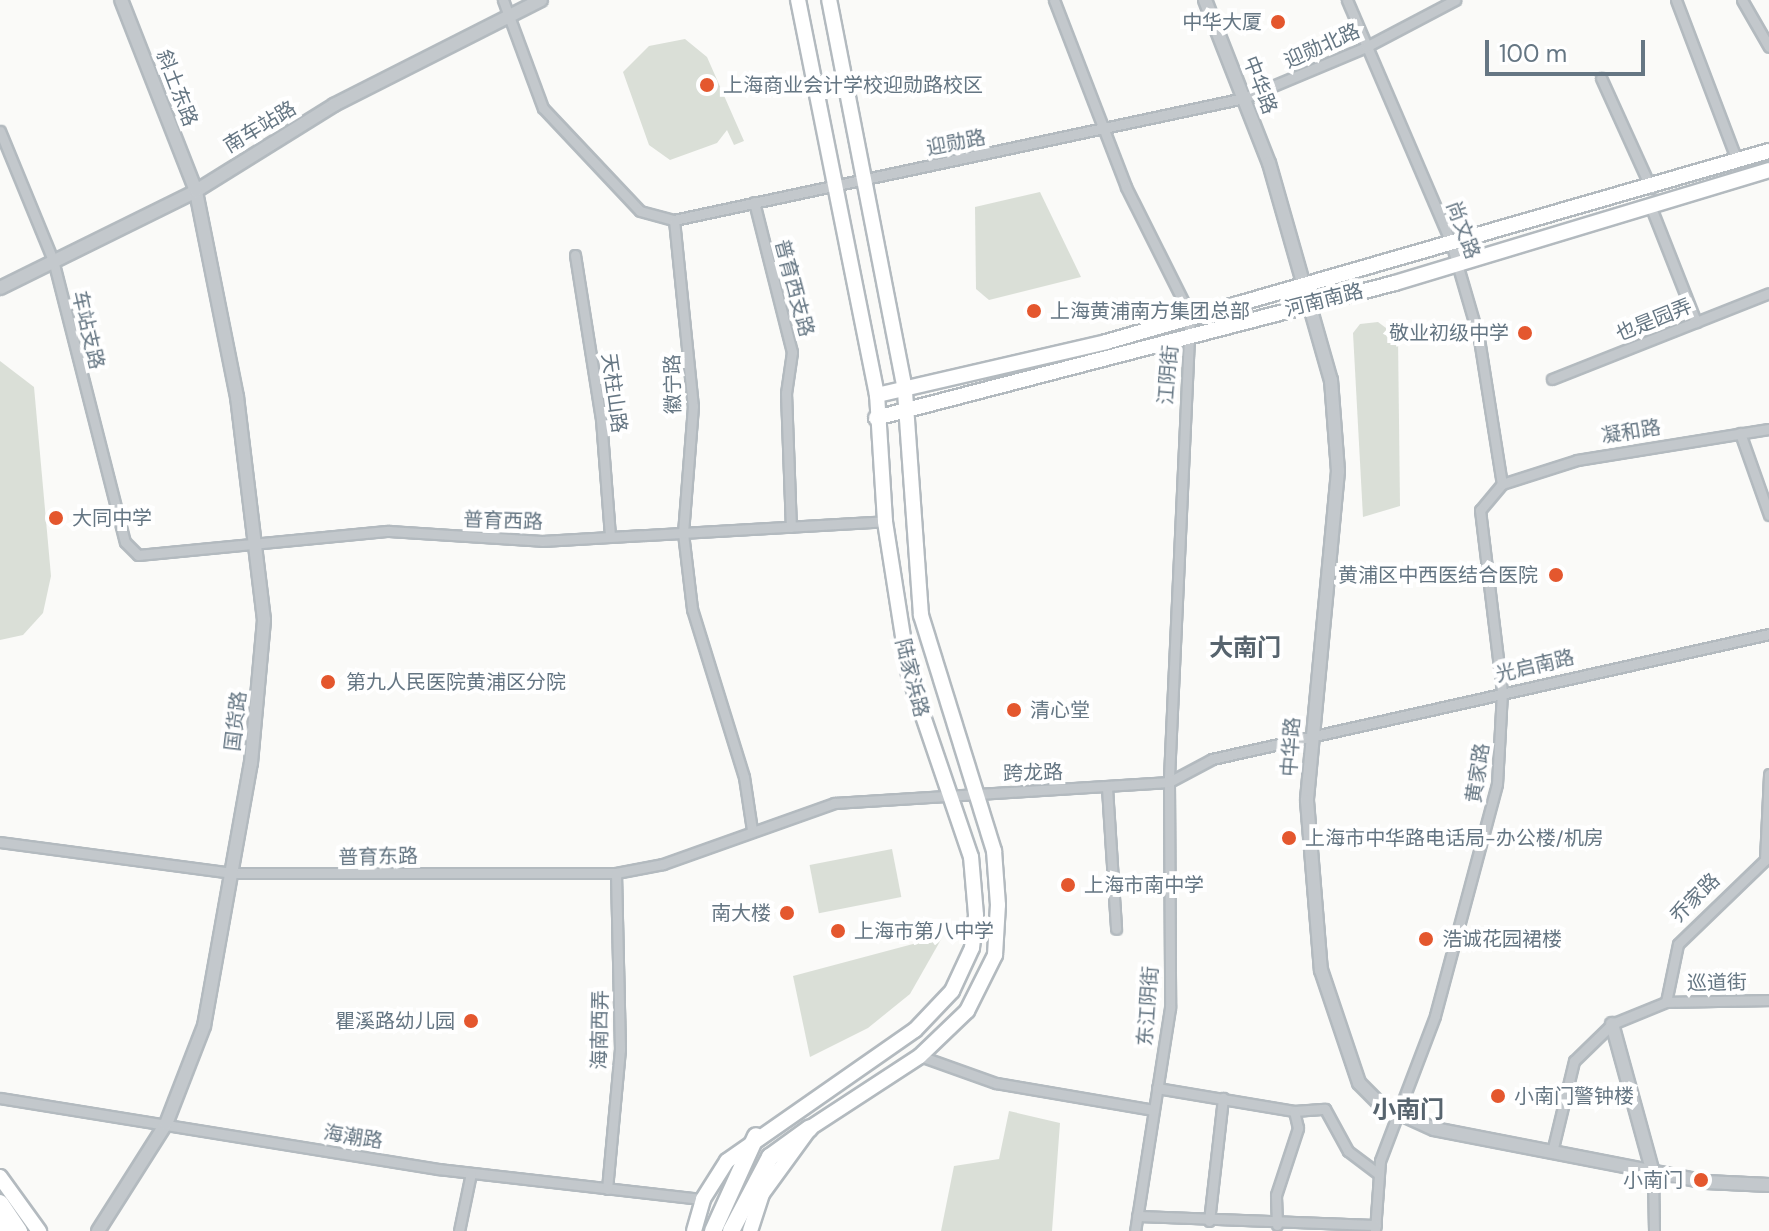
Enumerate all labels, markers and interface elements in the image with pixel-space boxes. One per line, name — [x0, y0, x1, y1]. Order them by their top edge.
place label: 中华大厦 — [1182, 10, 1262, 34]
marker: 中华大厦 — [1269, 13, 1287, 31]
street label: 迎勋北路 — [1281, 19, 1363, 73]
scale bar — [1489, 24, 1649, 74]
text: 100 m — [1499, 38, 1567, 69]
street label: 斜土东路 — [151, 46, 203, 130]
street label: 中华路 — [1238, 53, 1282, 117]
place label: 上海商业会计学校迎勋路校区 — [723, 73, 983, 97]
marker: 上海商业会计学校迎勋路校区 — [698, 76, 716, 94]
street label: 南车站路 — [220, 96, 300, 158]
street label: 迎勋路 — [924, 125, 988, 161]
street label: 尚文路 — [1441, 198, 1485, 262]
street label: 普育西支路 — [769, 237, 819, 339]
street label: 河南南路 — [1282, 279, 1366, 321]
street label: 车站支路 — [67, 288, 109, 372]
street label: 也是园弄 — [1612, 294, 1696, 346]
place label: 上海黄浦南方集团总部 — [1050, 299, 1250, 323]
marker: 上海黄浦南方集团总部 — [1025, 302, 1043, 320]
place label: 敬业初级中学 — [1389, 321, 1509, 345]
marker: 敬业初级中学 — [1516, 324, 1534, 342]
street label: 江阴街 — [1153, 344, 1183, 406]
street label: 天柱山路 — [597, 352, 631, 434]
street label: 徽宁路 — [660, 354, 686, 414]
street label: 凝和路 — [1599, 415, 1663, 449]
place label: 大同中学 — [72, 506, 152, 530]
street label: 普育西路 — [463, 508, 543, 534]
marker: 大同中学 — [47, 509, 65, 527]
place label: 黄浦区中西医结合医院 — [1338, 563, 1538, 587]
marker: 黄浦区中西医结合医院 — [1545, 564, 1567, 586]
district label: 大南门 — [1209, 634, 1281, 662]
street label: 陆家浜路 — [891, 636, 933, 720]
street label: 光启南路 — [1493, 645, 1577, 687]
place label: 第九人民医院黄浦区分院 — [346, 670, 566, 694]
marker: 第九人民医院黄浦区分院 — [317, 671, 339, 693]
street label: 国货路 — [220, 690, 252, 752]
place label: 清心堂 — [1030, 698, 1090, 722]
marker: 清心堂 — [1005, 701, 1023, 719]
street label: 中华路 — [1277, 716, 1305, 778]
street label: 黄家路 — [1461, 741, 1495, 805]
street label: 跨龙路 — [1003, 760, 1063, 786]
place label: 上海市中华路电话局-办公楼/机房 — [1305, 826, 1604, 850]
marker: 上海市中华路电话局-办公楼/机房 — [1280, 829, 1298, 847]
street label: 普育东路 — [338, 844, 418, 870]
street label: 乔家路 — [1665, 868, 1725, 928]
place label: 上海市南中学 — [1084, 873, 1204, 897]
marker: 上海市南中学 — [1059, 876, 1077, 894]
place label: 南大楼 — [711, 901, 771, 925]
marker: 南大楼 — [778, 904, 796, 922]
place label: 上海市第八中学 — [854, 919, 994, 943]
marker: 上海市第八中学 — [829, 922, 847, 940]
place label: 浩诚花园裙楼 — [1442, 927, 1562, 951]
marker: 浩诚花园裙楼 — [1417, 930, 1435, 948]
street label: 东江阴街 — [1133, 965, 1163, 1047]
street label: 巡道街 — [1687, 970, 1747, 996]
street label: 海南西弄 — [587, 990, 613, 1070]
place label: 瞿溪路幼儿园 — [335, 1009, 455, 1033]
marker: 瞿溪路幼儿园 — [462, 1012, 480, 1030]
place label: 小南门警钟楼 — [1514, 1084, 1634, 1108]
marker: 小南门警钟楼 — [1489, 1087, 1507, 1105]
district label: 小南门 — [1372, 1096, 1444, 1124]
street label: 海潮路 — [321, 1120, 385, 1154]
place label: 小南门 — [1623, 1168, 1683, 1192]
marker: 小南门 — [1690, 1169, 1712, 1191]

